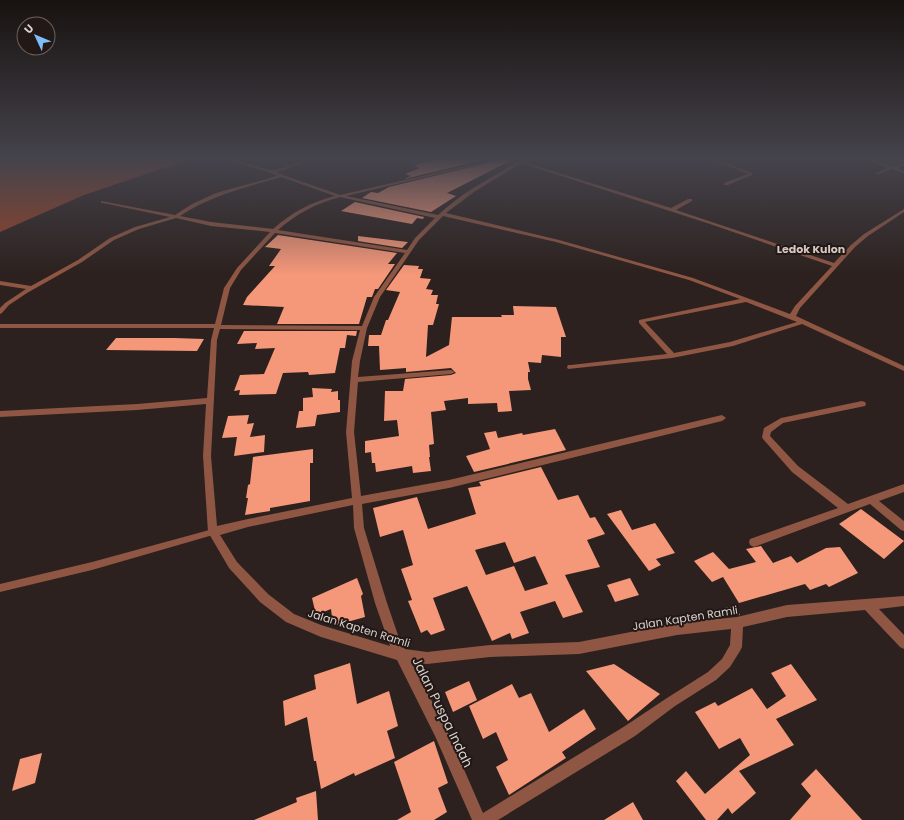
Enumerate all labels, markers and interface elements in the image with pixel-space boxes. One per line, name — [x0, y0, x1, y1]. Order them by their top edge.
north arrow — [16, 16, 56, 56]
text: U — [20, 21, 37, 37]
district label: Ledok Kulon — [777, 241, 845, 257]
street label: Jalan Kapten Ramli — [631, 602, 739, 634]
street label: Jalan Kapten Ramli — [306, 605, 413, 651]
street label: Jalan Puspa Indah — [408, 654, 478, 771]

